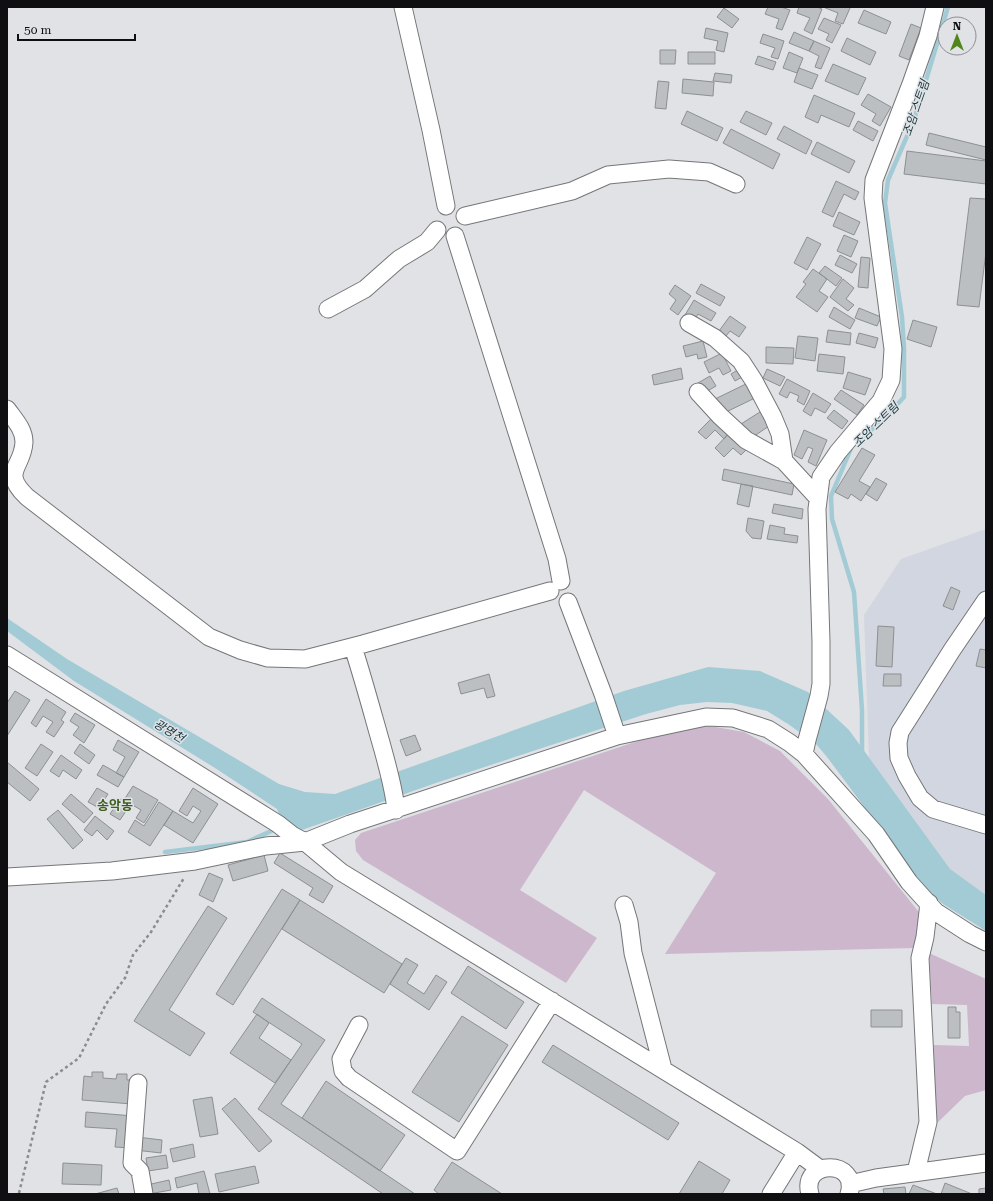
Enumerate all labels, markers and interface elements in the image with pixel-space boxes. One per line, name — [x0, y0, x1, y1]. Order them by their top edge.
scale bar — [18, 16, 135, 42]
north arrow — [937, 16, 977, 56]
text: N — [953, 20, 962, 33]
text: 50 m — [24, 23, 51, 37]
water label: 조암 스트림 — [900, 77, 932, 138]
water label: 조암 스트림 — [850, 399, 902, 450]
water label: 광명천 — [151, 716, 188, 747]
district label: 송악동 — [97, 798, 133, 813]

